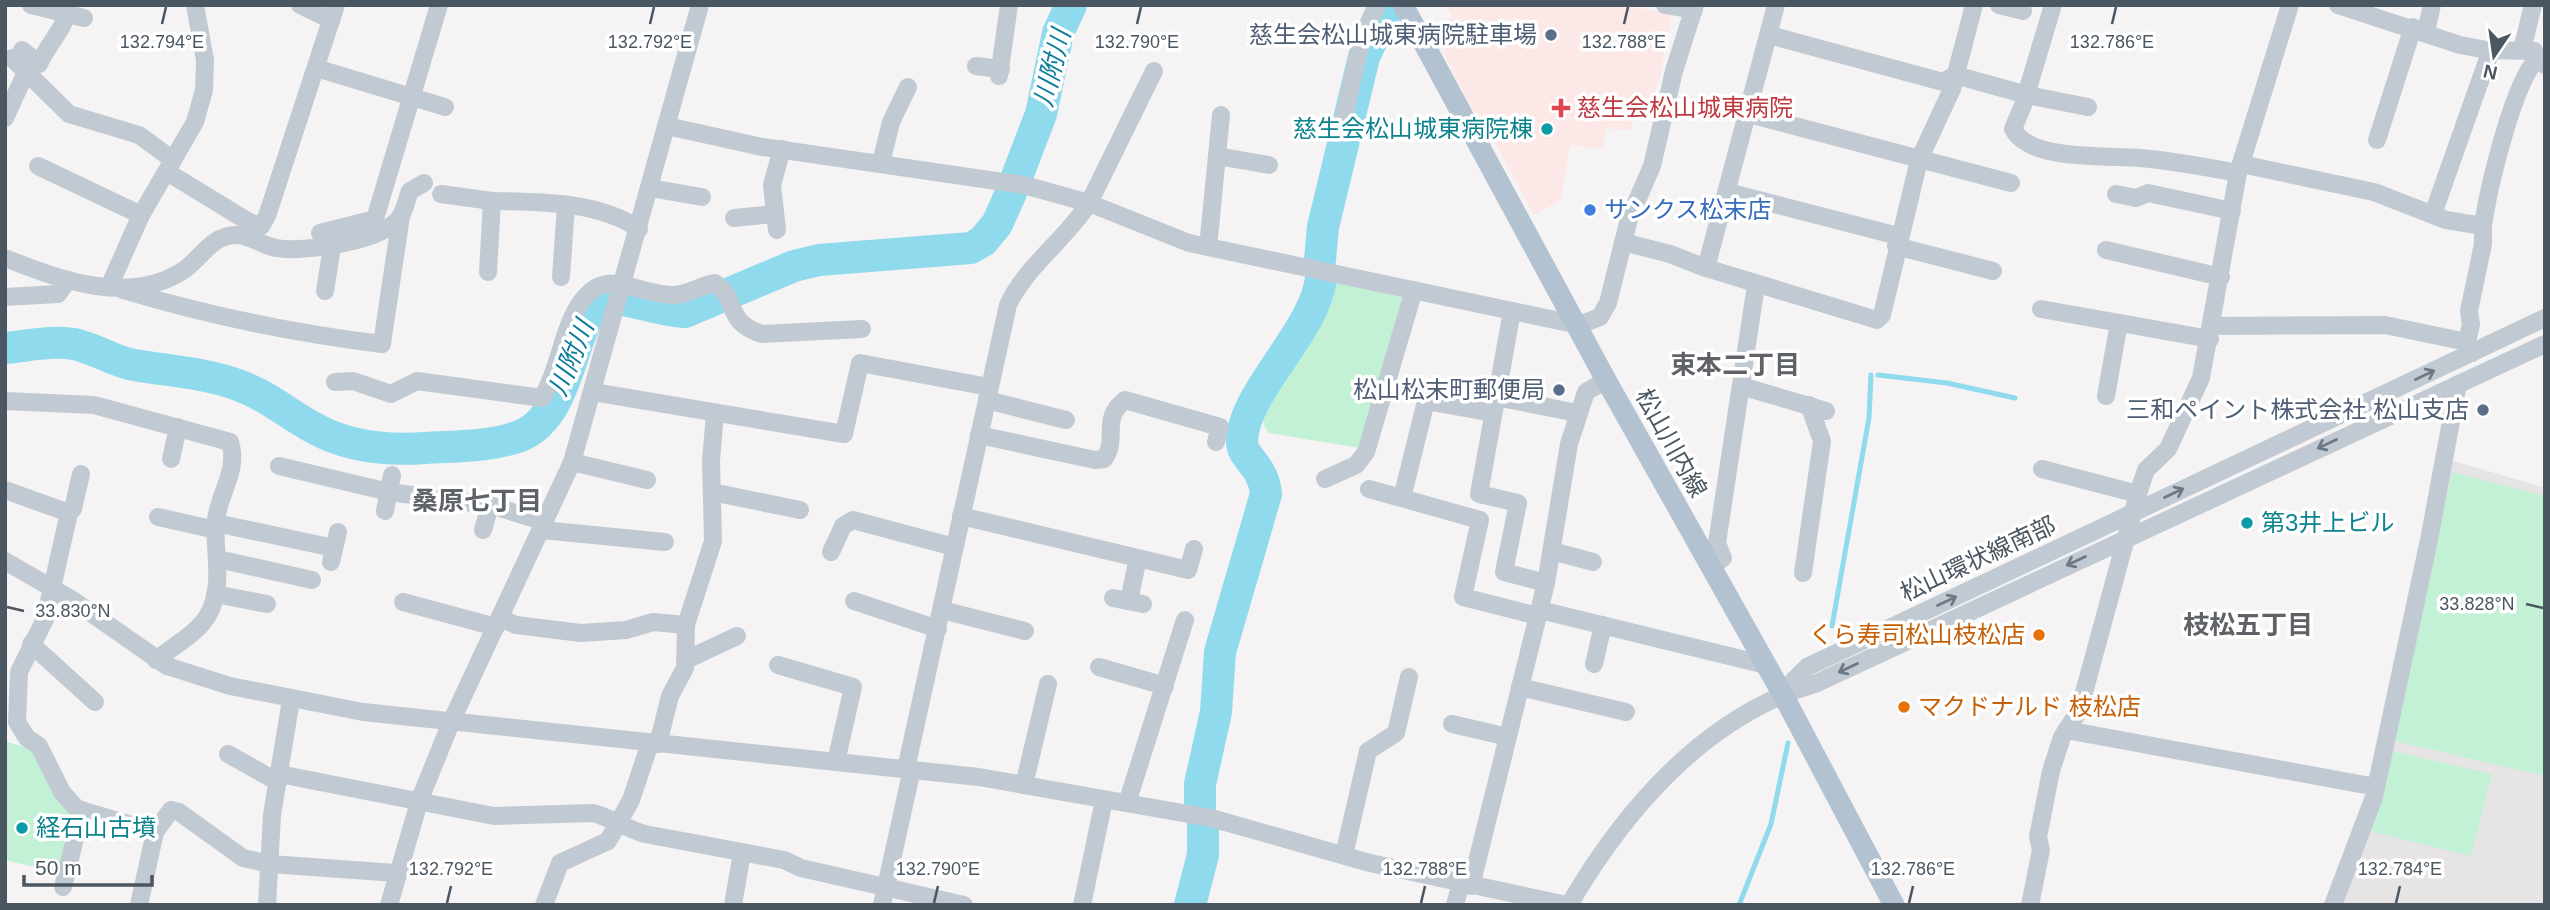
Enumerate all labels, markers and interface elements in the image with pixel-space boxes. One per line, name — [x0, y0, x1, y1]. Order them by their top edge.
place label: 慈生会松山城東病院駐車場 — [1249, 21, 1537, 48]
north arrow — [2459, 21, 2529, 91]
water label: 川附川 — [1028, 24, 1077, 109]
marker: 慈生会松山城東病院駐車場 — [1543, 27, 1559, 43]
text: 132.794°E — [120, 32, 204, 52]
text: 132.792°E — [608, 32, 692, 52]
text: 132.790°E — [1095, 32, 1179, 52]
text: 132.788°E — [1582, 32, 1666, 52]
text: 132.786°E — [2070, 32, 2154, 52]
text: N — [2481, 60, 2499, 84]
place label: 慈生会松山城東病院 — [1577, 94, 1793, 121]
marker: 慈生会松山城東病院 — [1551, 98, 1571, 118]
place label: 慈生会松山城東病院棟 — [1293, 115, 1533, 142]
marker: 慈生会松山城東病院棟 — [1539, 121, 1555, 137]
place label: サンクス松末店 — [1604, 196, 1771, 223]
marker: サンクス松末店 — [1582, 202, 1598, 218]
water label: 川附川 — [542, 313, 601, 400]
district label: 束本二丁目 — [1670, 350, 1800, 380]
one-way arrow — [2414, 368, 2435, 381]
place label: 松山松末町郵便局 — [1353, 376, 1545, 403]
marker: 松山松末町郵便局 — [1551, 382, 1567, 398]
street label: 松山川内線 — [1631, 384, 1712, 502]
place label: 三和ペイント株式会社 松山支店 — [2126, 396, 2469, 423]
marker: 三和ペイント株式会社 松山支店 — [2475, 402, 2491, 418]
one-way arrow — [2317, 438, 2338, 451]
district label: 桑原七丁目 — [412, 486, 542, 516]
one-way arrow — [2163, 486, 2185, 499]
place label: 第3井上ビル — [2261, 509, 2394, 536]
street label: 松山環状線南部 — [1896, 511, 2060, 606]
marker: 第3井上ビル — [2239, 515, 2255, 531]
one-way arrow — [2066, 555, 2087, 568]
one-way arrow — [1936, 593, 1957, 607]
text: 33.828°N — [2439, 594, 2515, 614]
text: 33.830°N — [35, 601, 111, 621]
district label: 枝松五丁目 — [2183, 610, 2313, 640]
place label: くら寿司松山枝松店 — [1809, 621, 2025, 648]
marker: くら寿司松山枝松店 — [2031, 627, 2047, 643]
one-way arrow — [1838, 662, 1859, 675]
place label: マクドナルド 枝松店 — [1918, 693, 2141, 720]
marker: マクドナルド 枝松店 — [1896, 699, 1912, 715]
place label: 経石山古墳 — [36, 814, 156, 841]
marker: 経石山古墳 — [14, 820, 30, 836]
scale bar — [24, 844, 152, 888]
text: 50 m — [35, 856, 82, 879]
text: 132.792°E — [409, 859, 493, 879]
text: 132.790°E — [896, 859, 980, 879]
text: 132.788°E — [1383, 859, 1467, 879]
text: 132.786°E — [1871, 859, 1955, 879]
text: 132.784°E — [2358, 859, 2442, 879]

